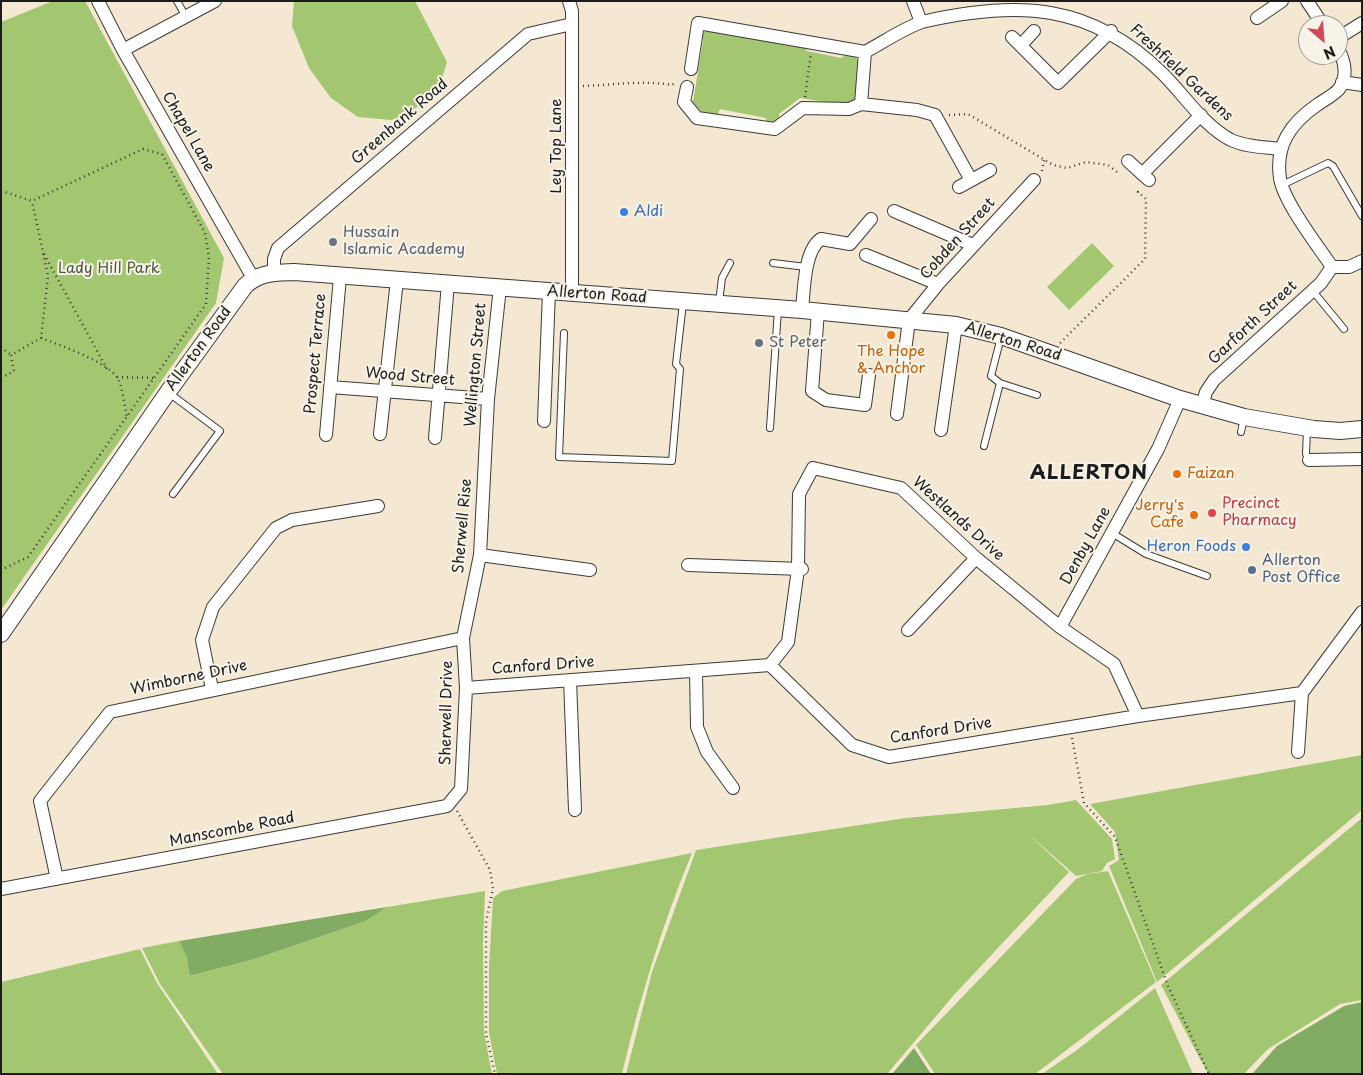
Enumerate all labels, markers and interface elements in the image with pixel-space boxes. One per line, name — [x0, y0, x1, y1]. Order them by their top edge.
north arrow — [1298, 15, 1348, 65]
street label: Freshfield Gardens — [1126, 21, 1236, 125]
text: N — [1320, 41, 1339, 65]
street label: Greenbank Road — [348, 75, 452, 169]
street label: Chapel Lane — [158, 89, 218, 175]
street label: Ley Top Lane — [548, 98, 566, 194]
street label: Cobden Street — [917, 195, 999, 283]
place label: Aldi — [634, 203, 663, 221]
marker: Aldi — [618, 206, 630, 218]
place label: Hussain Islamic Academy — [343, 224, 465, 259]
marker: Hussain Islamic Academy — [327, 236, 339, 248]
park label: Lady Hill Park — [58, 260, 160, 278]
street label: Garforth Street — [1205, 277, 1301, 369]
street label: Allerton Road — [547, 283, 647, 307]
street label: Prospect Terrace — [302, 293, 330, 415]
street label: Wellington Street — [462, 302, 490, 428]
street label: Allerton Road — [162, 303, 236, 395]
street label: Allerton Road — [963, 319, 1063, 365]
marker: The Hope & Anchor — [885, 329, 897, 341]
place label: St Peter — [769, 334, 826, 352]
marker: St Peter — [753, 337, 765, 349]
place label: The Hope & Anchor — [857, 343, 925, 378]
street label: Wood Street — [365, 364, 455, 390]
district label: ALLERTON — [1030, 461, 1148, 485]
place label: Faizan — [1187, 465, 1234, 483]
marker: Faizan — [1171, 468, 1183, 480]
street label: Westlands Drive — [909, 473, 1007, 565]
street label: Sherwell Rise — [450, 478, 476, 574]
place label: Precinct Pharmacy — [1222, 495, 1297, 530]
place label: Jerry's Cafe — [1136, 497, 1184, 532]
street label: Denby Lane — [1057, 504, 1115, 588]
marker: Precinct Pharmacy — [1206, 507, 1218, 519]
marker: Jerry's Cafe — [1188, 509, 1200, 521]
place label: Heron Foods — [1147, 538, 1236, 556]
marker: Heron Foods — [1240, 541, 1252, 553]
place label: Allerton Post Office — [1262, 552, 1340, 587]
marker: Allerton Post Office — [1246, 564, 1258, 576]
street label: Canford Drive — [491, 653, 595, 679]
street label: Wimborne Drive — [129, 657, 249, 699]
street label: Sherwell Drive — [437, 661, 457, 765]
street label: Canford Drive — [889, 714, 993, 748]
street label: Manscombe Road — [168, 809, 296, 851]

